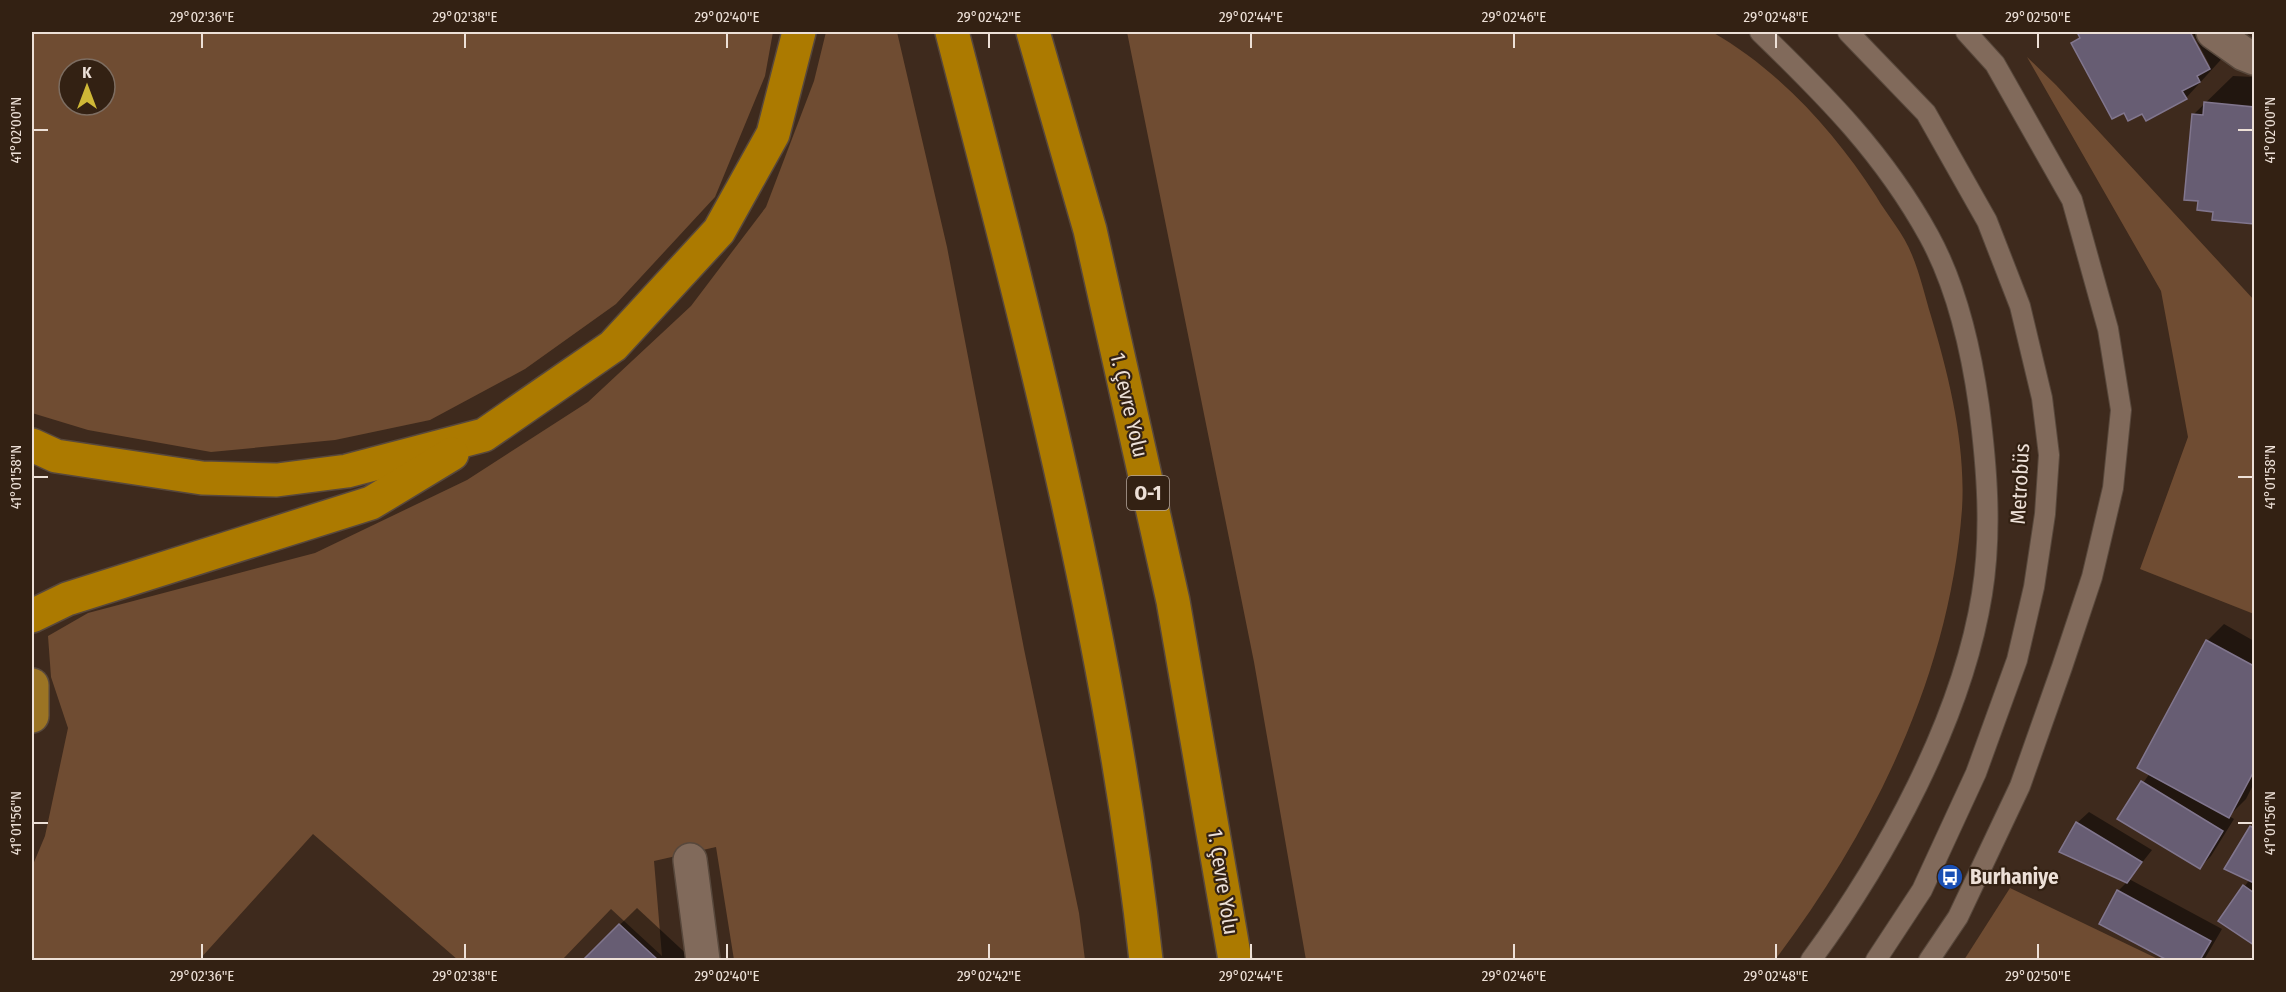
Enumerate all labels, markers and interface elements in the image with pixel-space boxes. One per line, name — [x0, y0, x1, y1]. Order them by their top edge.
text: 29°02'36"E — [170, 8, 234, 26]
text: 29°02'38"E — [433, 8, 497, 26]
text: 29°02'40"E — [694, 8, 760, 26]
text: 29°02'42"E — [957, 8, 1021, 26]
text: 29°02'44"E — [1219, 8, 1283, 26]
text: 29°02'46"E — [1482, 8, 1546, 26]
text: 29°02'48"E — [1744, 8, 1808, 26]
text: 29°02'50"E — [2005, 8, 2071, 26]
north arrow — [57, 57, 117, 117]
text: K — [82, 63, 92, 82]
text: 41°02'00"N — [7, 97, 25, 163]
text: 41°02'00"N — [2261, 97, 2279, 163]
street label: 1. Çevre Yolu — [1104, 350, 1154, 460]
street label: Metrobüs — [2005, 443, 2035, 525]
text: 41°01'58"N — [7, 445, 25, 509]
text: 41°01'58"N — [2261, 445, 2279, 509]
road number: O-1 — [1127, 476, 1169, 510]
text: 41°01'56"N — [7, 791, 25, 855]
text: 41°01'56"N — [2261, 791, 2279, 855]
street label: 1. Çevre Yolu — [1202, 827, 1244, 937]
bus stop icon: Burhaniye — [1935, 862, 1965, 892]
place label: Burhaniye — [1970, 864, 2059, 890]
text: 29°02'36"E — [170, 967, 234, 985]
text: 29°02'38"E — [433, 967, 497, 985]
text: 29°02'40"E — [694, 967, 760, 985]
text: 29°02'42"E — [957, 967, 1021, 985]
text: 29°02'44"E — [1219, 967, 1283, 985]
text: 29°02'46"E — [1482, 967, 1546, 985]
text: 29°02'48"E — [1744, 967, 1808, 985]
text: 29°02'50"E — [2005, 967, 2071, 985]

